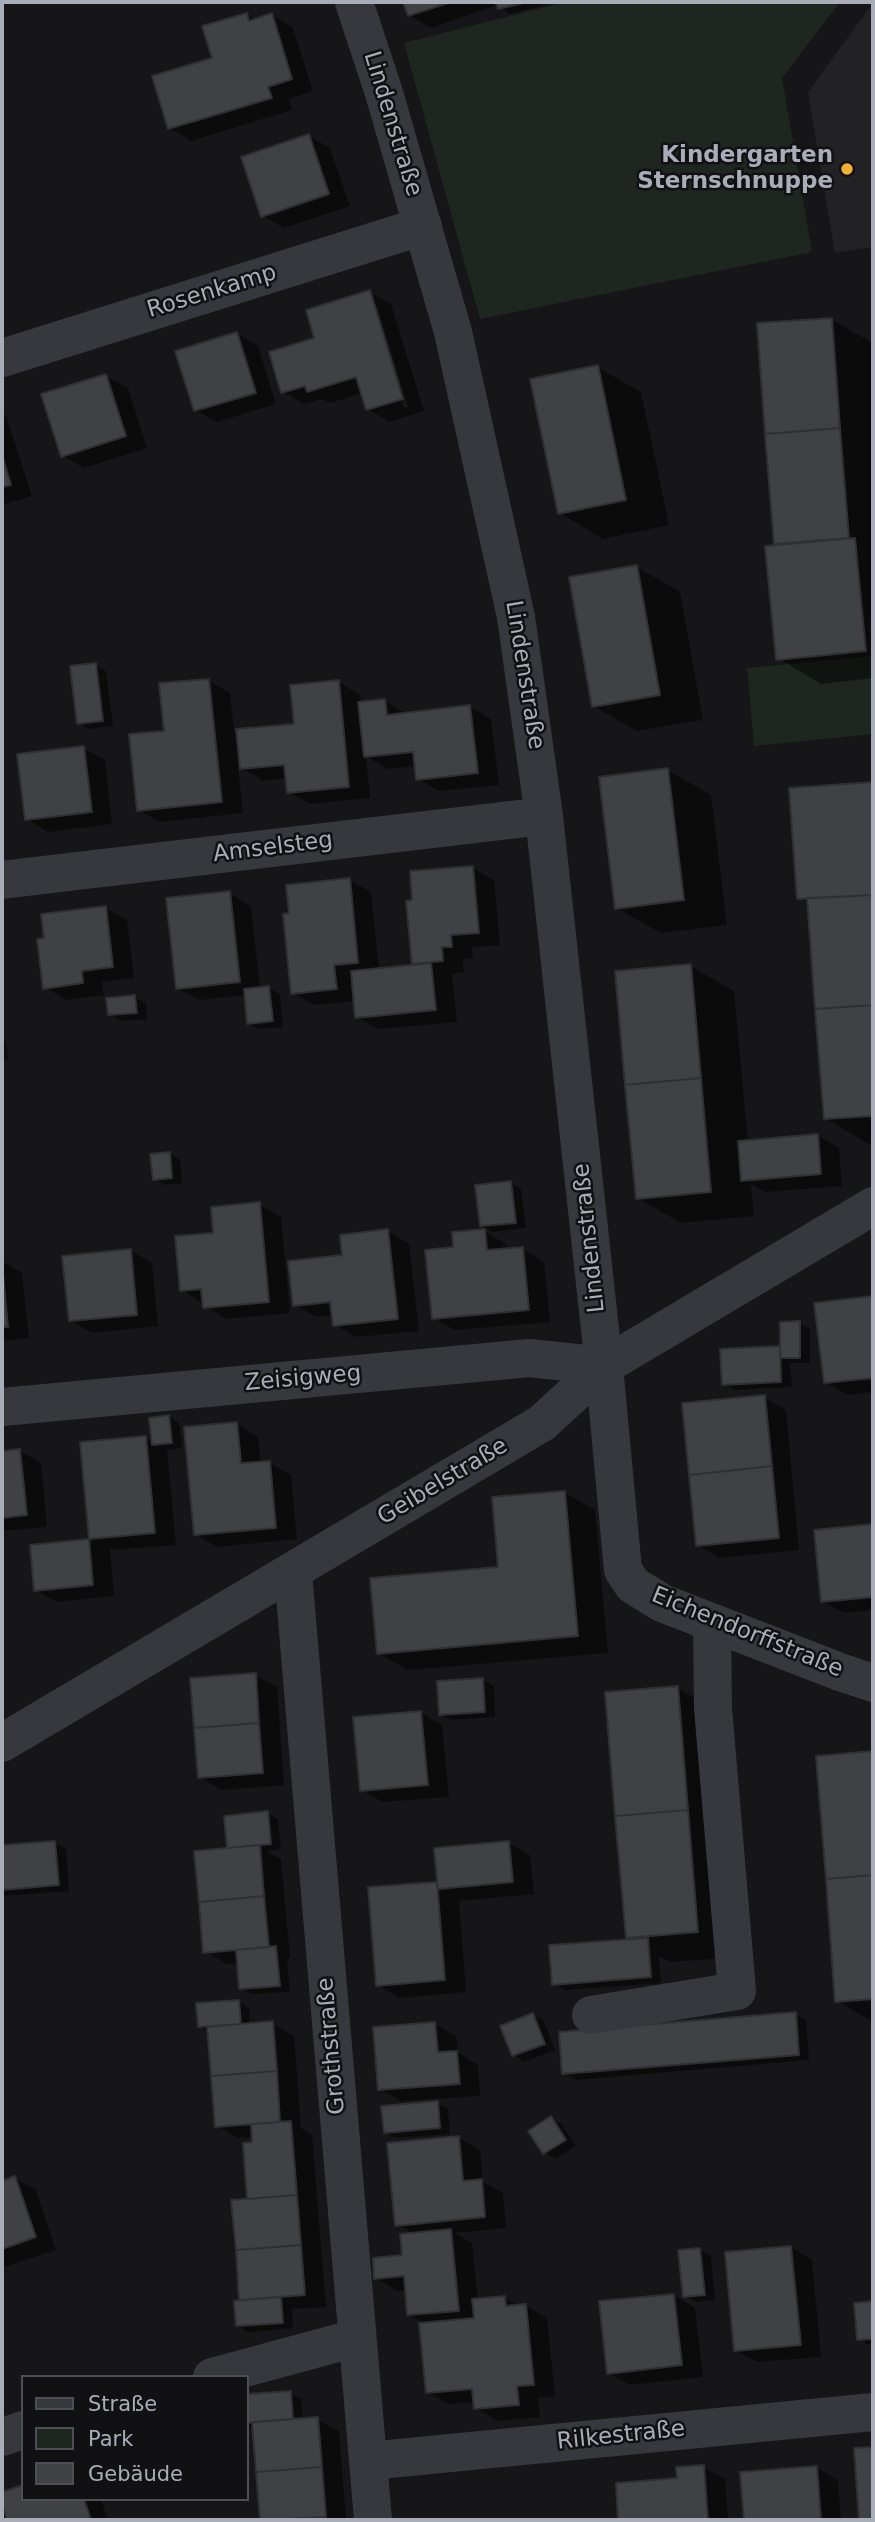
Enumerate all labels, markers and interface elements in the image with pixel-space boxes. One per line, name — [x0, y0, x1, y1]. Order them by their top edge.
street label: Lindenstraße — [357, 48, 427, 200]
place label: Kindergarten Sternschnuppe — [637, 142, 833, 196]
marker: Kindergarten Sternschnuppe — [839, 161, 855, 177]
street label: Rosenkamp — [144, 259, 280, 325]
street label: Lindenstraße — [499, 599, 549, 751]
street label: Amselsteg — [212, 827, 334, 869]
street label: Lindenstraße — [568, 1162, 612, 1314]
street label: Zeisigweg — [244, 1360, 362, 1398]
street label: Geibelstraße — [373, 1432, 513, 1532]
street label: Eichendorffstraße — [647, 1582, 847, 1684]
street label: Grothstraße — [312, 1976, 352, 2116]
legend — [21, 2375, 248, 2501]
text: Straße — [88, 2392, 157, 2416]
street label: Rilkestraße — [556, 2416, 686, 2456]
text: Park — [88, 2427, 133, 2451]
text: Gebäude — [88, 2462, 183, 2486]

